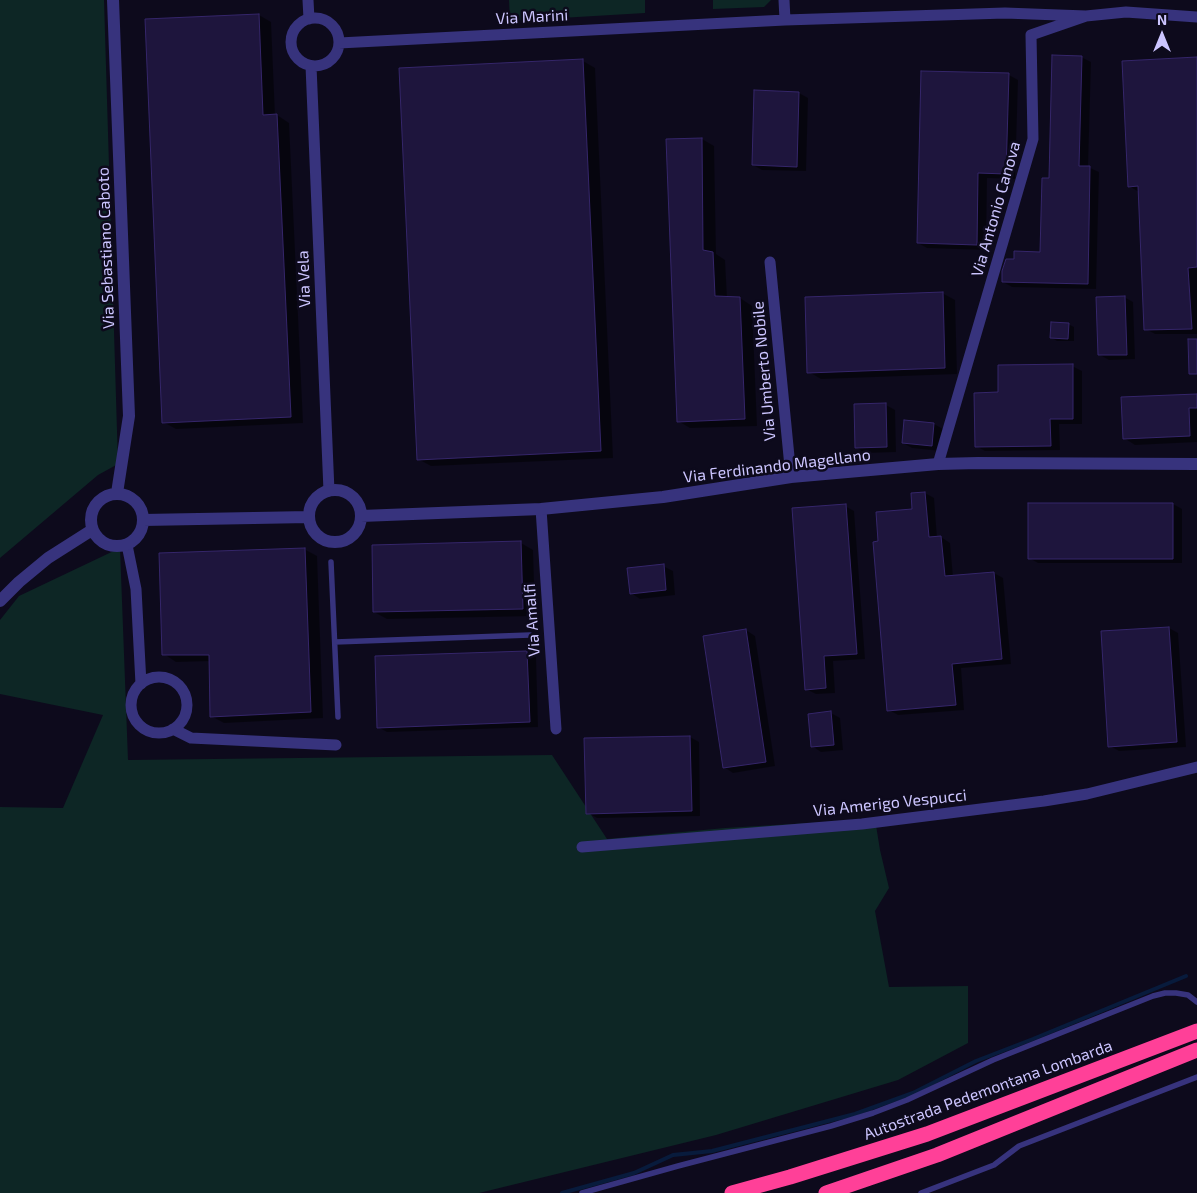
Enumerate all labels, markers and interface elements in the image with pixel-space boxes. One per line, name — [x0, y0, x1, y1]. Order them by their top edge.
street label: Via Marini — [495, 6, 569, 28]
north arrow — [1137, 10, 1187, 60]
text: N — [1157, 11, 1167, 28]
street label: Via Antonio Canova — [968, 139, 1024, 279]
street label: Via Sebastiano Caboto — [94, 167, 118, 329]
street label: Via Vela — [293, 250, 315, 308]
street label: Via Umberto Nobile — [748, 300, 780, 442]
street label: Via Ferdinando Magellano — [682, 445, 872, 487]
street label: Via Amalfi — [520, 583, 544, 657]
street label: Via Amerigo Vespucci — [812, 785, 968, 821]
street label: Autostrada Pedemontana Lombarda — [861, 1036, 1115, 1144]

